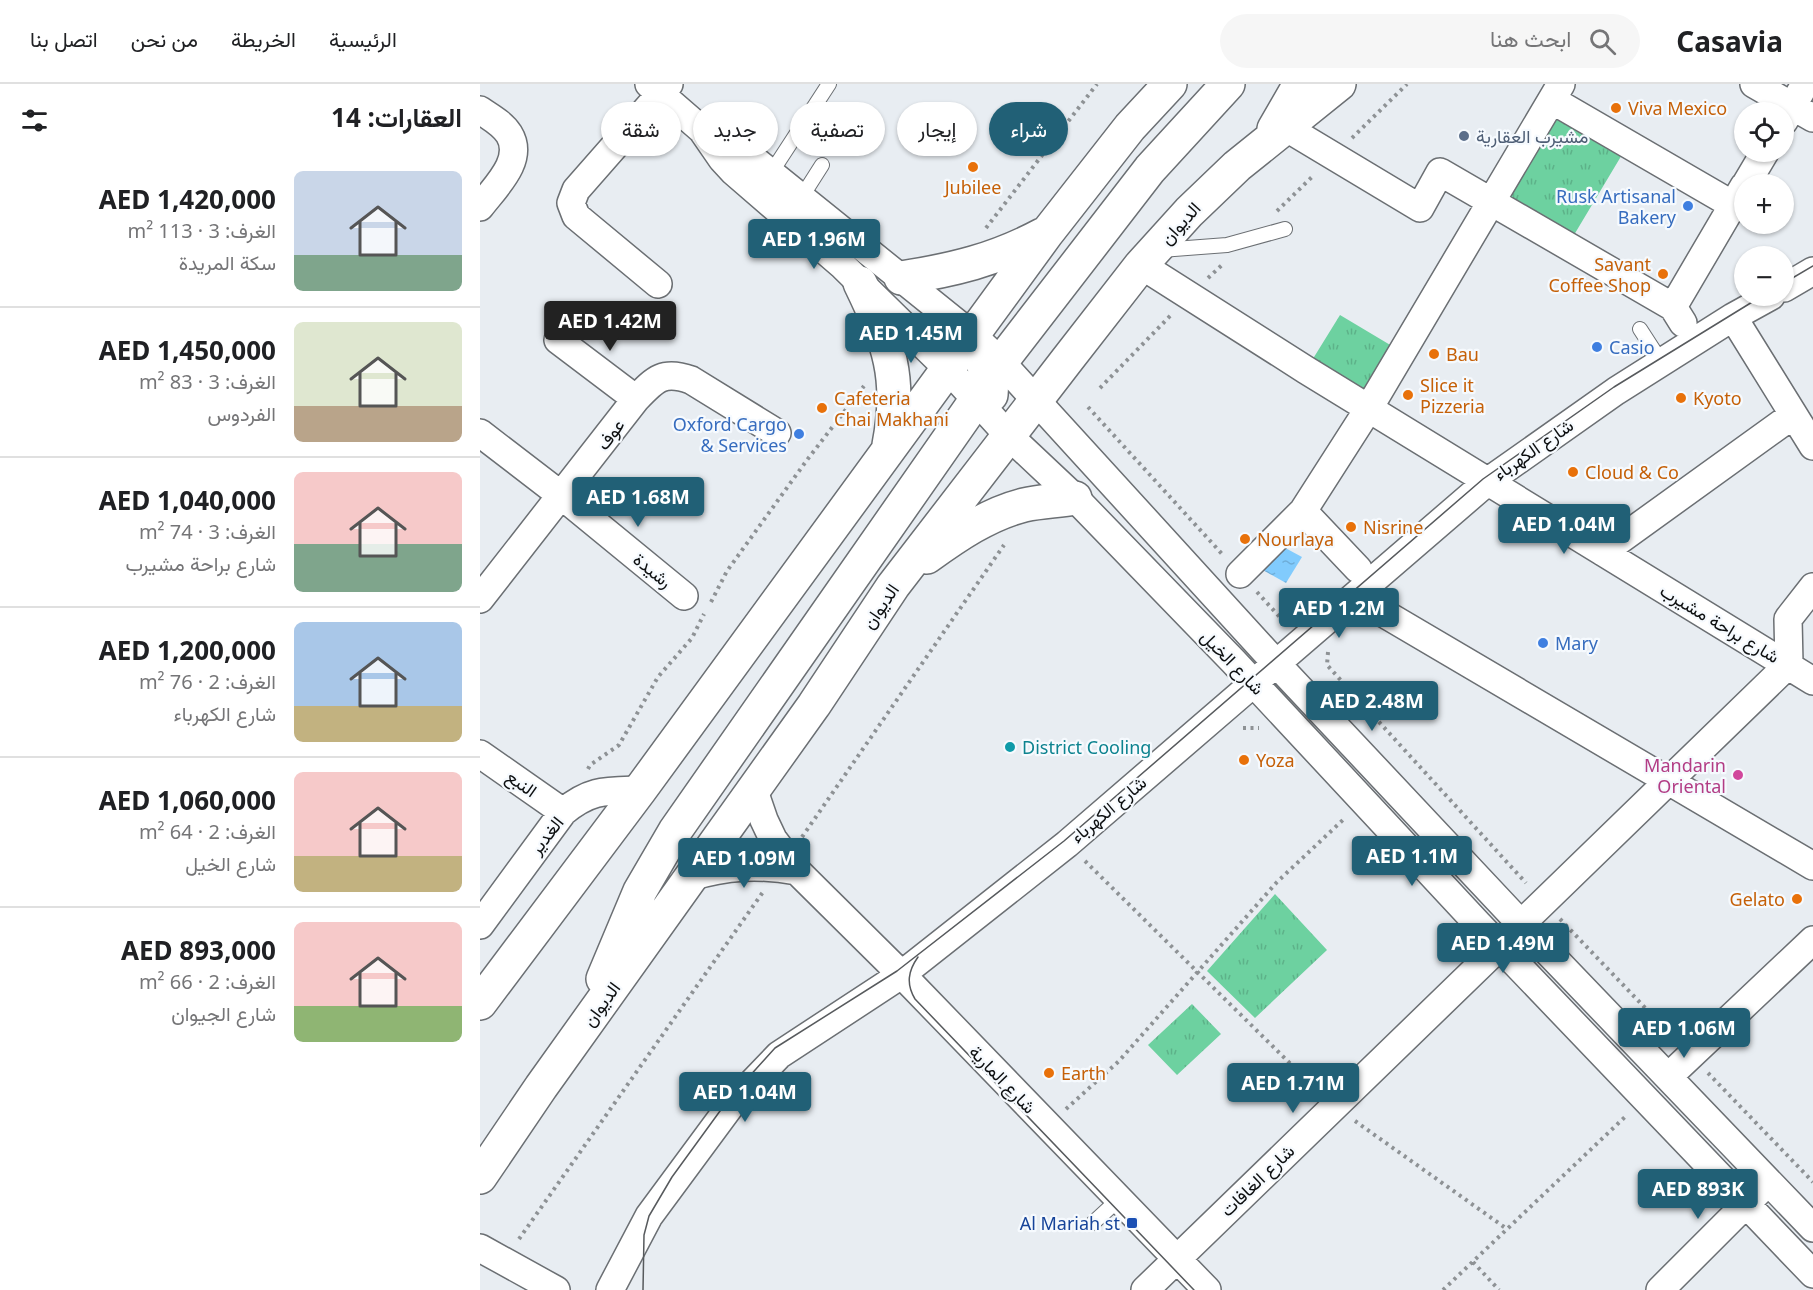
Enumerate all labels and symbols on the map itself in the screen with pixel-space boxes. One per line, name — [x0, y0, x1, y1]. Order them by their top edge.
place label: Viva Mexico — [1628, 96, 1727, 120]
marker: Viva Mexico — [1609, 101, 1623, 115]
place label: مشيرب العقارية — [1476, 124, 1588, 148]
marker: مشيرب العقارية — [1457, 129, 1471, 143]
marker: Jubilee — [966, 160, 980, 174]
place label: Jubilee — [943, 175, 1001, 199]
place label: Rusk Artisanal Bakery — [1556, 184, 1677, 229]
street label: الديوان — [1154, 196, 1206, 250]
marker: Rusk Artisanal Bakery — [1681, 199, 1695, 213]
pin: AED 1.96M — [745, 219, 883, 270]
place label: Savant Coffee Shop — [1548, 252, 1652, 297]
marker: Savant Coffee Shop — [1656, 267, 1670, 281]
pin: AED 1.42M — [541, 301, 679, 352]
pin: AED 1.45M — [842, 313, 980, 364]
place label: Casio — [1609, 335, 1655, 359]
marker: Casio — [1590, 340, 1604, 354]
place label: Bau — [1446, 342, 1479, 366]
marker: Bau — [1427, 347, 1441, 361]
place label: Slice it Pizzeria — [1420, 373, 1485, 418]
place label: Cafeteria Chai Makhani — [834, 386, 949, 431]
place label: Kyoto — [1693, 386, 1742, 410]
marker: Slice it Pizzeria — [1401, 388, 1415, 402]
marker: Kyoto — [1674, 391, 1688, 405]
marker: Cafeteria Chai Makhani — [815, 401, 829, 415]
place label: Oxford Cargo & Services — [673, 412, 787, 457]
street label: شارع الكهرباء — [1488, 413, 1578, 486]
street label: عوف — [590, 414, 630, 454]
marker: Oxford Cargo & Services — [792, 427, 806, 441]
place label: Cloud & Co — [1585, 460, 1679, 484]
marker: Cloud & Co — [1566, 465, 1580, 479]
pin: AED 1.68M — [569, 477, 707, 528]
pin: AED 1.04M — [1495, 504, 1633, 555]
place label: Nisrine — [1363, 515, 1423, 539]
marker: Nisrine — [1344, 520, 1358, 534]
place label: Nourlaya — [1257, 527, 1334, 551]
marker: Nourlaya — [1238, 532, 1252, 546]
street label: رشيدة — [629, 547, 677, 593]
street label: شارع براحة مشيرب — [1655, 578, 1784, 669]
street label: الديوان — [856, 579, 904, 633]
pin: AED 1.2M — [1277, 588, 1401, 639]
street label: شارع الخيل — [1195, 624, 1270, 700]
place label: Mary — [1555, 631, 1599, 655]
marker: Mary — [1536, 636, 1550, 650]
pin: AED 2.48M — [1303, 681, 1441, 732]
place label: District Cooling — [1022, 735, 1151, 759]
marker: District Cooling — [1003, 740, 1017, 754]
place label: Yoza — [1256, 748, 1295, 772]
marker: Yoza — [1237, 753, 1251, 767]
place label: Mandarin Oriental — [1644, 753, 1726, 798]
street label: النبع — [501, 764, 542, 803]
marker: Mandarin Oriental — [1731, 768, 1745, 782]
street label: شارع الكهرباء — [1065, 770, 1152, 849]
street label: الغدير — [523, 811, 569, 860]
pin: AED 1.1M — [1350, 836, 1474, 887]
pin: AED 1.09M — [675, 838, 813, 889]
place label: Gelato — [1730, 887, 1785, 911]
marker: Gelato — [1790, 892, 1804, 906]
pin: AED 1.49M — [1434, 923, 1572, 974]
street label: الديوان — [577, 977, 625, 1031]
pin: AED 1.06M — [1615, 1008, 1753, 1059]
street label: شارع المارية — [964, 1040, 1042, 1119]
place label: Earth — [1061, 1061, 1106, 1085]
pin: AED 1.71M — [1224, 1063, 1362, 1114]
marker: Earth — [1042, 1066, 1056, 1080]
pin: AED 1.04M — [676, 1072, 814, 1123]
street label: شارع الغافات — [1215, 1139, 1300, 1222]
pin: AED 893K — [1636, 1169, 1760, 1220]
place label: Al Mariah st — [1020, 1211, 1120, 1235]
marker: Al Mariah st — [1125, 1216, 1139, 1230]

